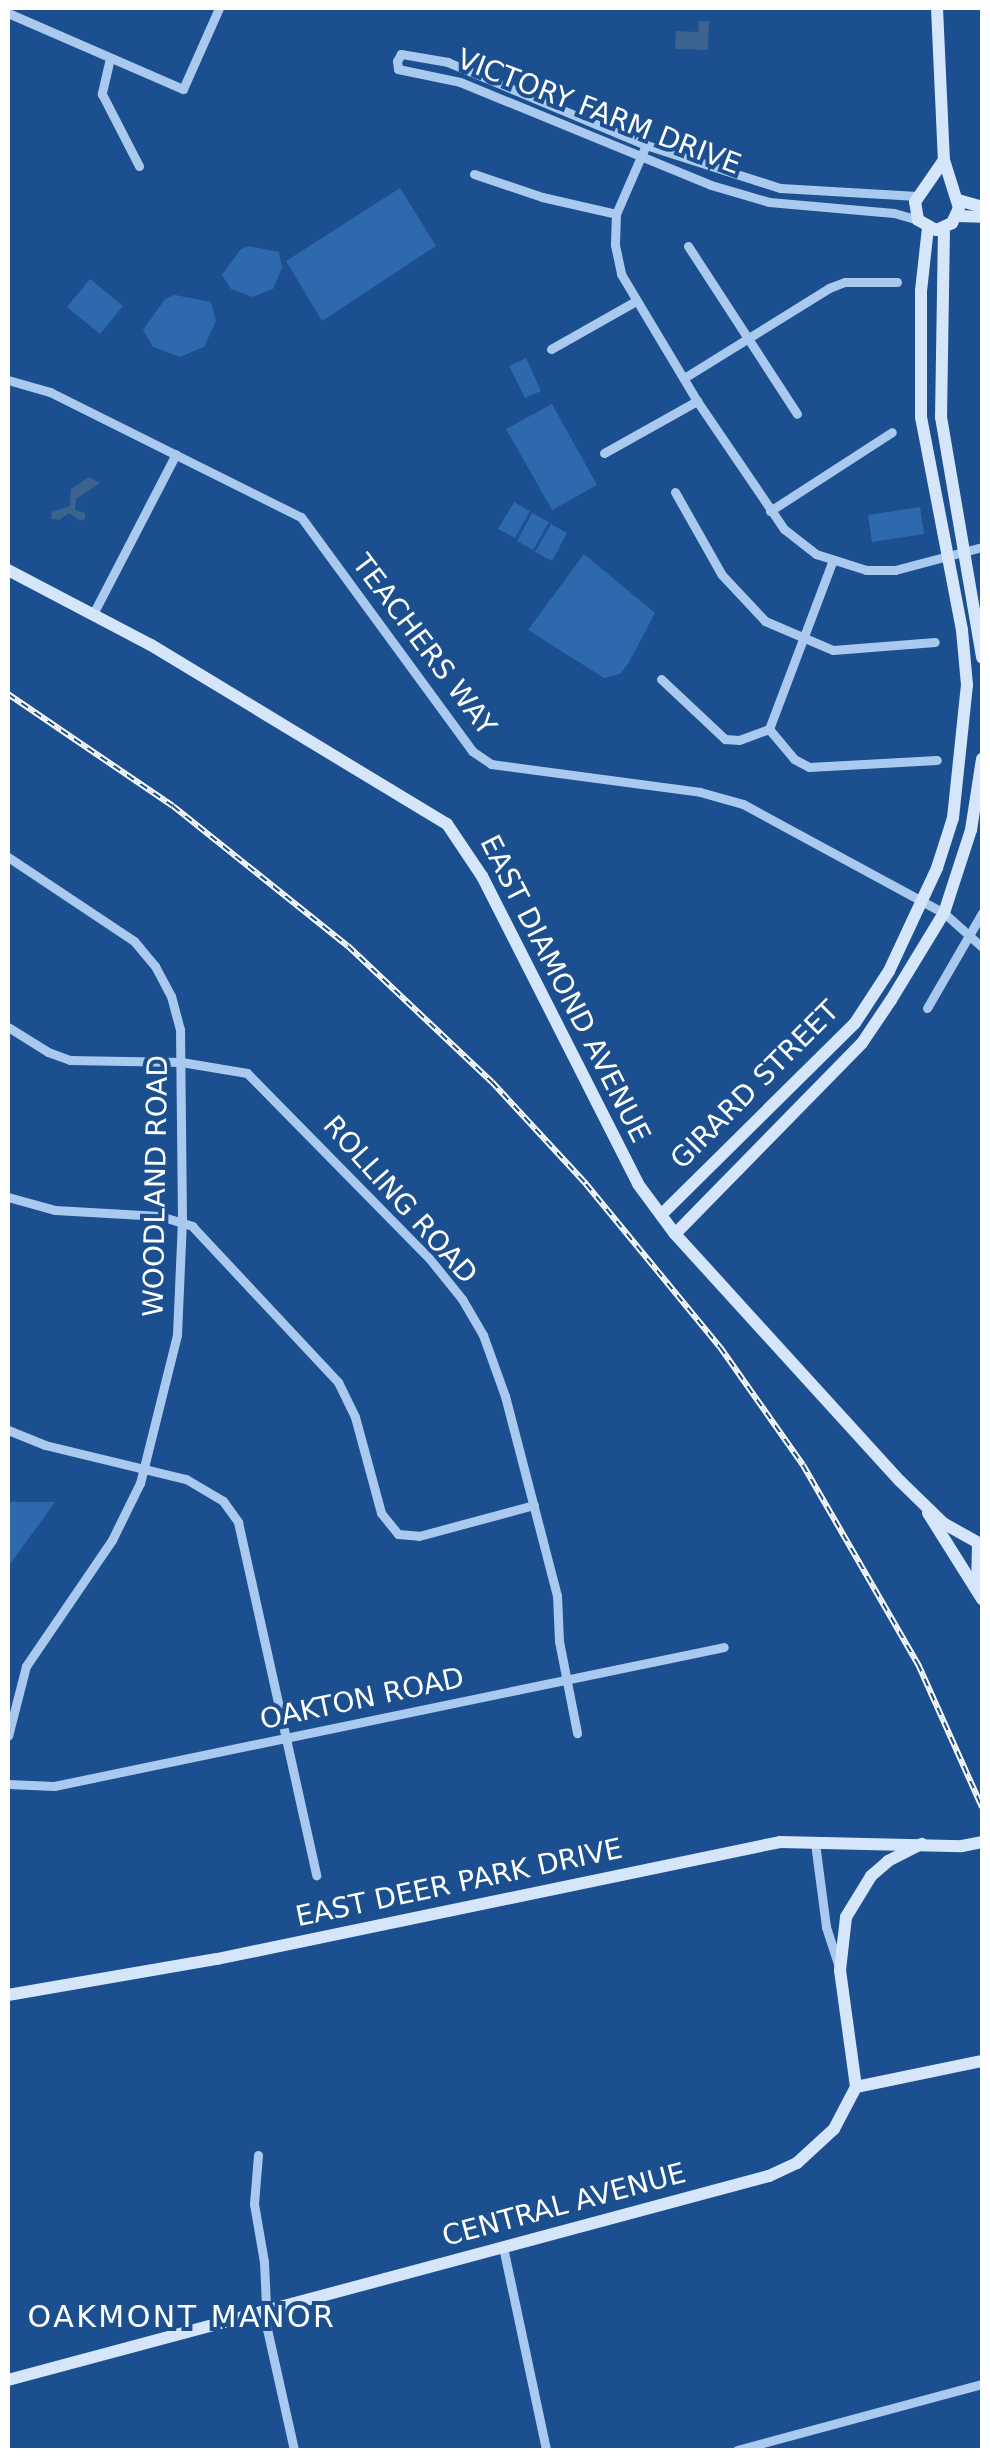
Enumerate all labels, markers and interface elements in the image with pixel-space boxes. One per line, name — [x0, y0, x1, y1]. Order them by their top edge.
street label: VICTORY FARM DRIVE — [452, 42, 746, 182]
street label: TEACHERS WAY — [345, 548, 503, 742]
street label: EAST DIAMOND AVENUE — [473, 830, 657, 1148]
street label: GIRARD STREET — [664, 994, 846, 1176]
street label: WOODLAND ROAD — [137, 1055, 175, 1317]
street label: ROLLING ROAD — [316, 1109, 484, 1291]
street label: OAKTON ROAD — [257, 1661, 467, 1737]
street label: EAST DEER PARK DRIVE — [293, 1832, 625, 1934]
street label: CENTRAL AVENUE — [439, 2156, 689, 2254]
district label: OAKMONT MANOR — [28, 2299, 336, 2335]

